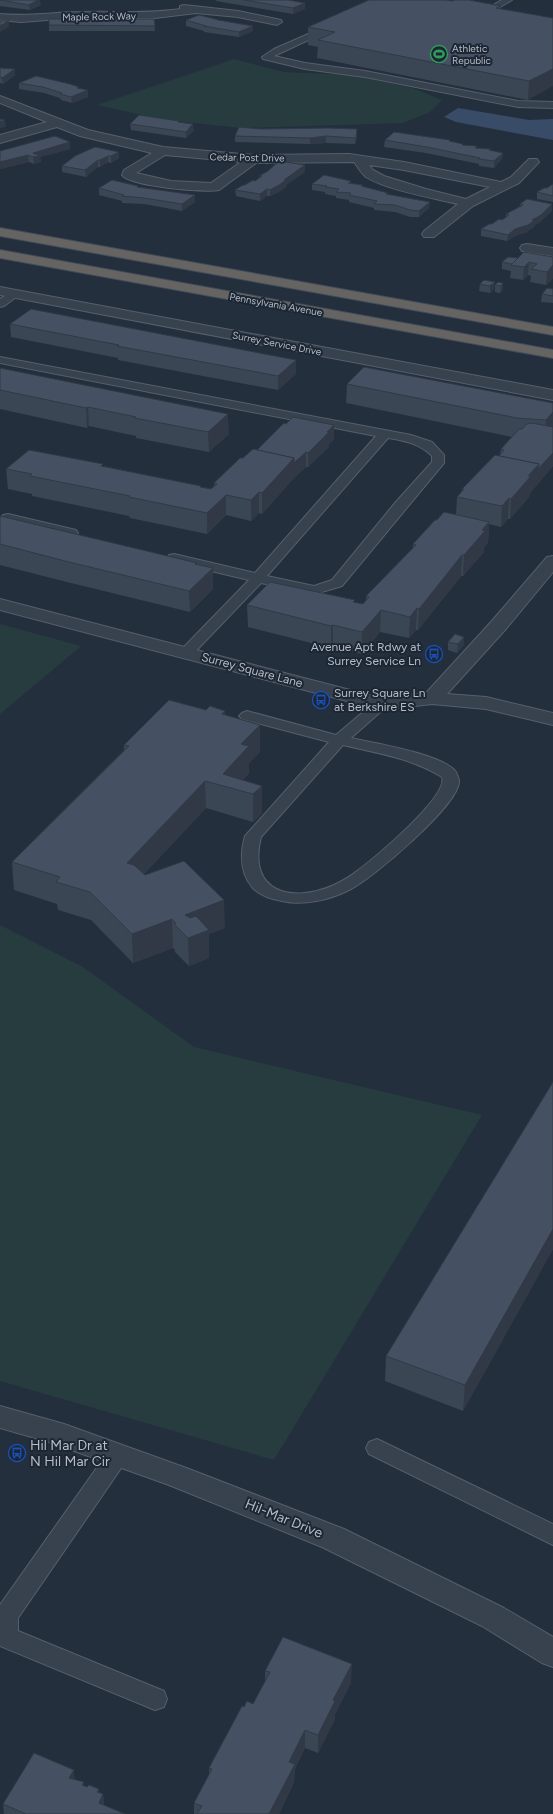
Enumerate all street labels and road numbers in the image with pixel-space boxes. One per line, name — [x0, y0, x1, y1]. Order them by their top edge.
street label: Maple Rock Way — [62, 9, 137, 24]
street label: Cedar Post Drive — [209, 150, 285, 165]
street label: Pennsylvania Avenue — [229, 290, 324, 319]
street label: Surrey Service Drive — [231, 328, 323, 359]
street label: Surrey Square Lane — [200, 650, 305, 690]
street label: Hil-Mar Drive — [243, 1495, 325, 1542]

